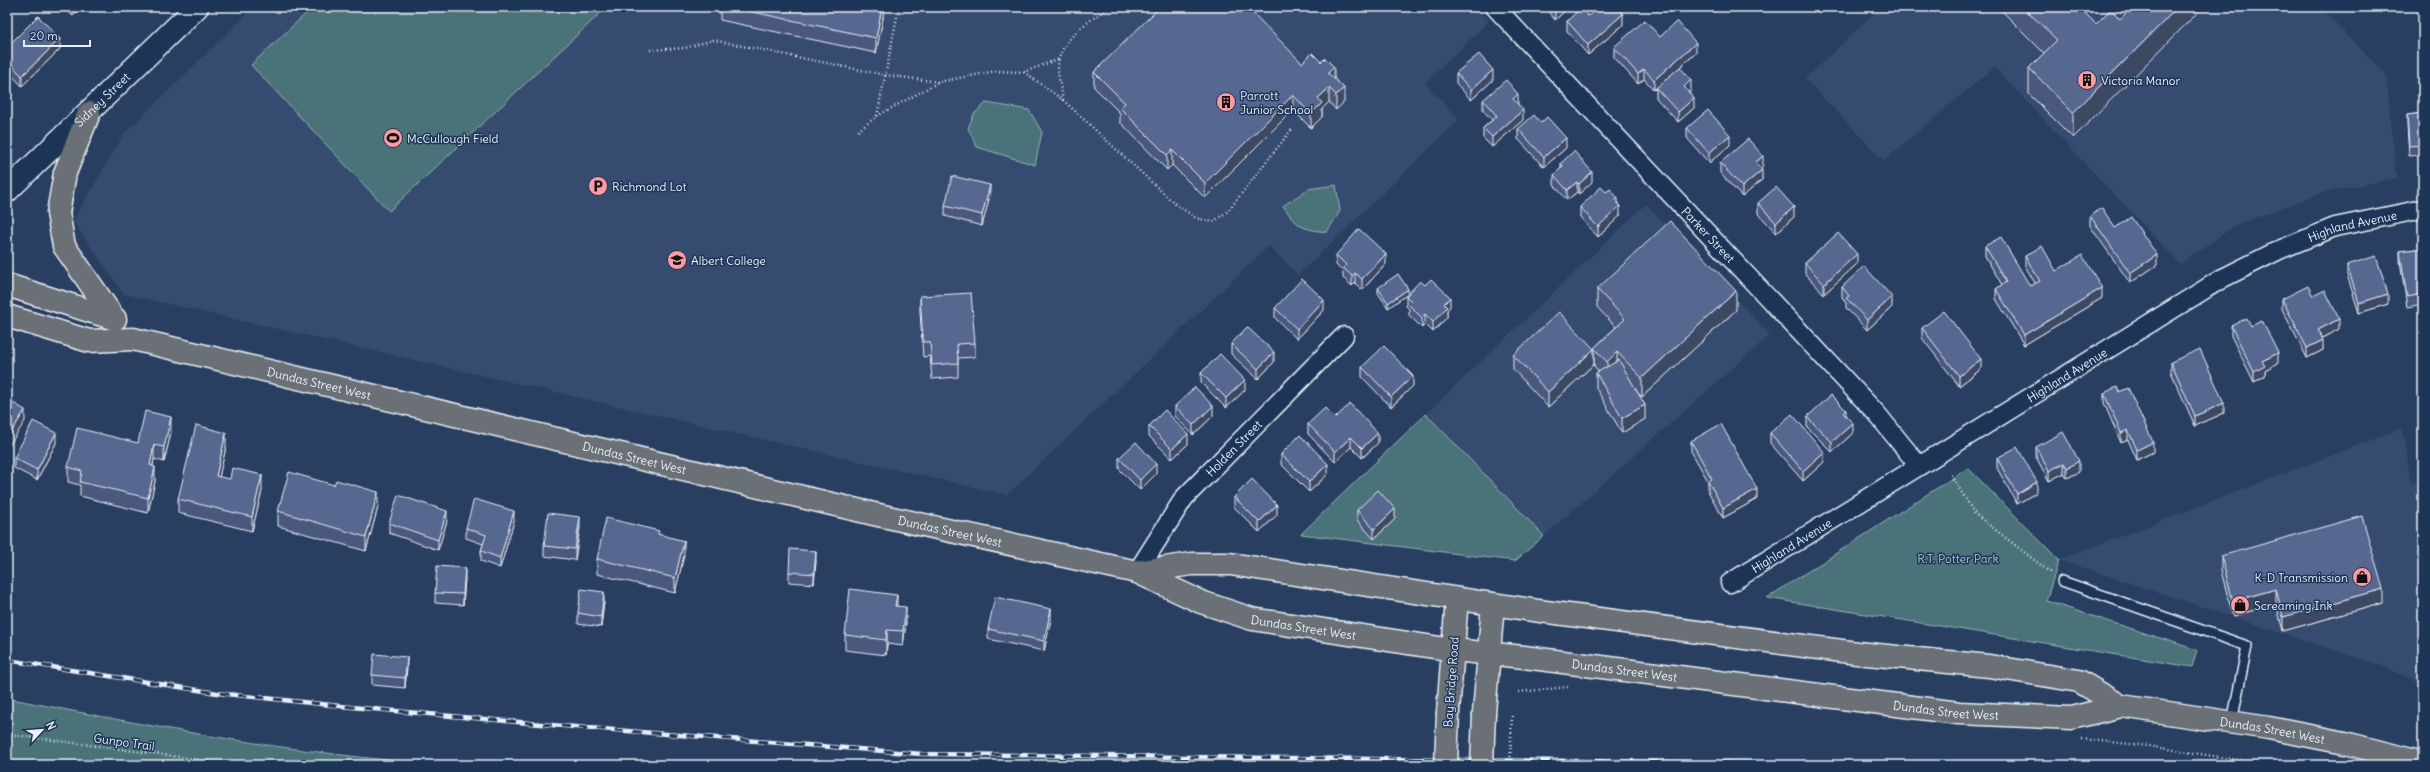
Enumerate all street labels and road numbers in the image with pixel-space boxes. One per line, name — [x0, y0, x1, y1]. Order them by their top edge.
street label: Sidney Street — [71, 69, 133, 129]
street label: Parker Street — [1679, 203, 1738, 266]
street label: Highland Avenue — [2306, 207, 2398, 245]
street label: Highland Avenue — [2024, 344, 2110, 405]
street label: Dundas Street West — [266, 363, 372, 402]
street label: Holden Street — [1202, 417, 1265, 479]
street label: Dundas Street West — [581, 438, 688, 477]
street label: Dundas Street West — [897, 512, 1003, 550]
street label: Highland Avenue — [1748, 515, 1834, 576]
street label: Dundas Street West — [1250, 611, 1357, 642]
street label: Bay Bridge Road — [1440, 636, 1462, 728]
street label: Dundas Street West — [1571, 656, 1678, 684]
street label: Dundas Street West — [1892, 697, 1999, 722]
street label: Dundas Street West — [2219, 713, 2326, 746]
street label: Gunpo Trail — [92, 730, 156, 754]

